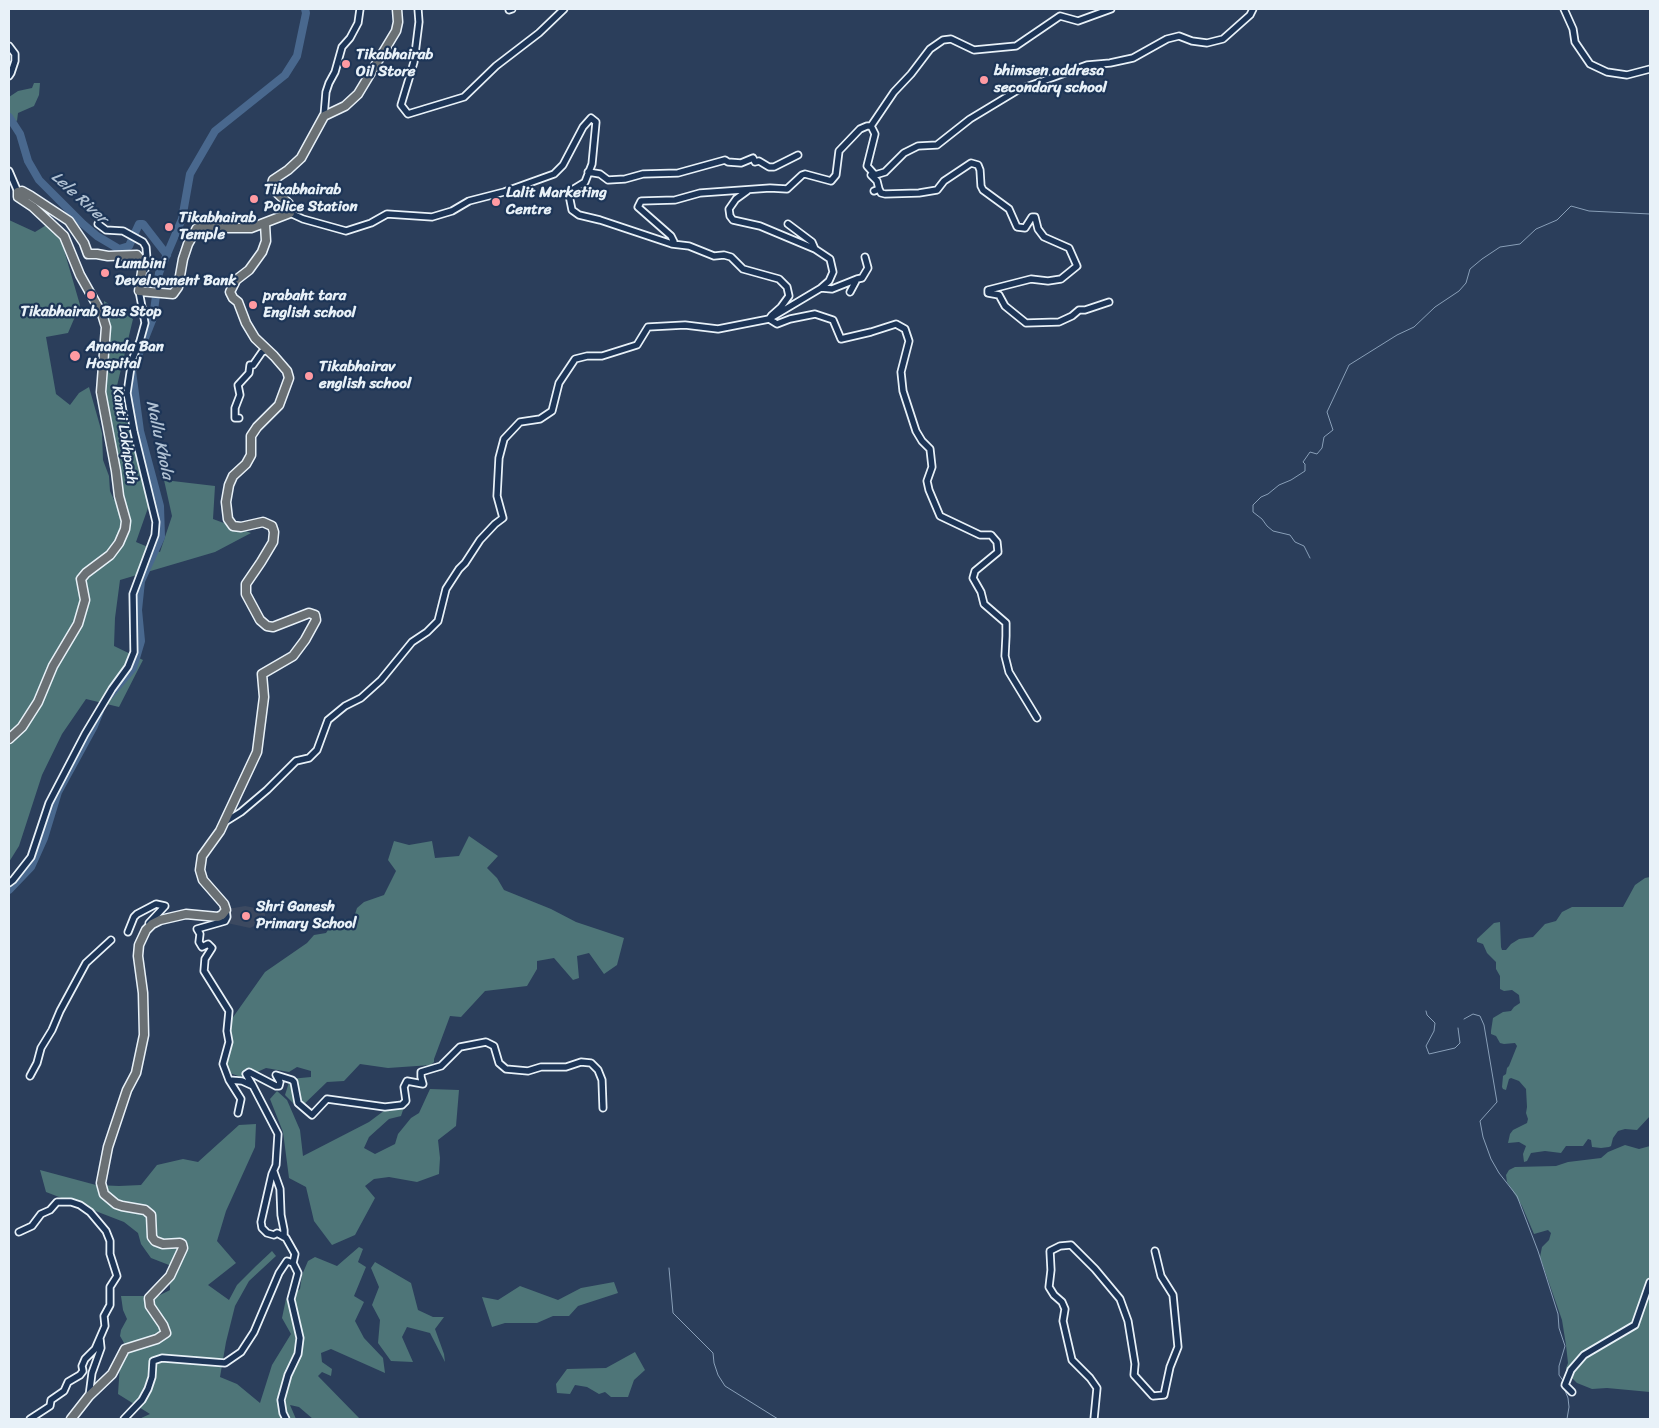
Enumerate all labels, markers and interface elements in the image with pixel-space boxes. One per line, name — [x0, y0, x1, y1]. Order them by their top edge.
place label: Tikabhairab Oil Store — [356, 46, 433, 81]
marker: Tikabhairab Oil Store — [340, 58, 352, 70]
place label: bhimsen addresa secondary school — [994, 62, 1107, 97]
marker: bhimsen addresa secondary school — [978, 74, 990, 86]
water label: Lele River — [47, 168, 111, 228]
place label: Tikabhairab Police Station — [264, 181, 358, 216]
place label: Lalit Marketing Centre — [506, 184, 607, 219]
marker: Tikabhairab Police Station — [248, 193, 260, 205]
marker: Lalit Marketing Centre — [490, 196, 502, 208]
place label: Tikabhairab Temple — [179, 209, 256, 244]
marker: Tikabhairab Temple — [163, 221, 175, 233]
place label: Lumbini Development Bank — [115, 255, 236, 290]
marker: Lumbini Development Bank — [99, 267, 111, 279]
place label: prabaht tara English school — [263, 287, 356, 322]
marker: Tikabhairab Bus Stop — [85, 289, 97, 301]
marker: prabaht tara English school — [247, 299, 259, 311]
place label: Tikabhairab Bus Stop — [21, 303, 161, 321]
place label: Ananda Ban Hospital — [86, 338, 164, 373]
marker: Ananda Ban Hospital — [68, 349, 82, 363]
place label: Tikabhairav english school — [319, 358, 411, 393]
marker: Tikabhairav english school — [303, 370, 315, 382]
street label: Kanti Lokhpath — [107, 384, 141, 486]
water label: Nallu Khola — [141, 399, 177, 481]
place label: Shri Ganesh Primary School — [256, 898, 357, 933]
marker: Shri Ganesh Primary School — [240, 910, 252, 922]

